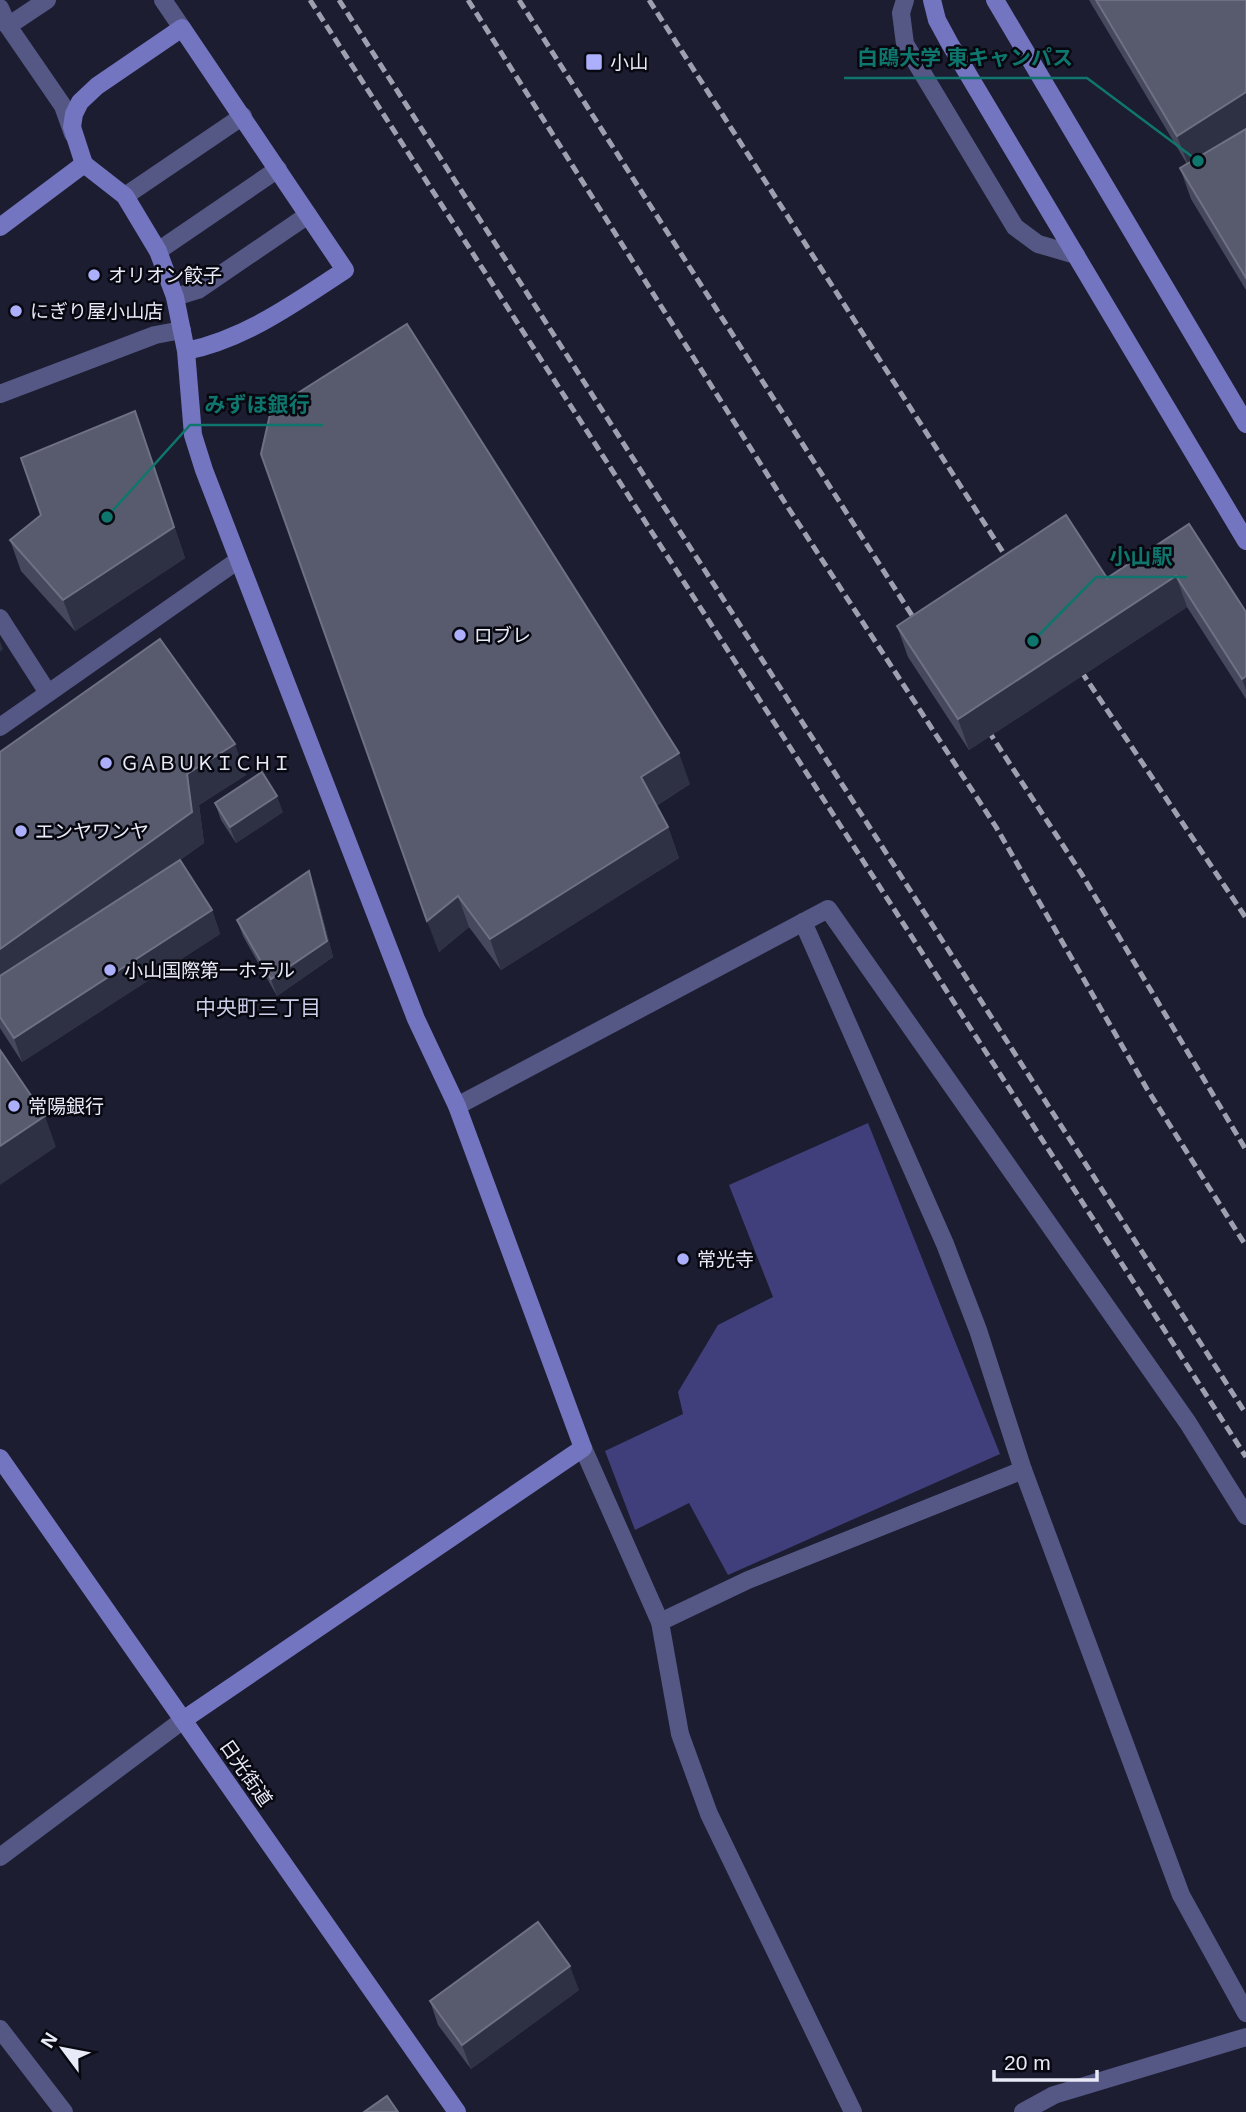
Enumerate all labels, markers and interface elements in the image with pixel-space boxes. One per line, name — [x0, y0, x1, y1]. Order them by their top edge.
callout: 白鴎大学 東キャンパス — [844, 36, 1087, 78]
text: 白鴎大学 東キャンパス — [857, 46, 1073, 69]
marker: 小山 — [584, 52, 604, 72]
place label: 小山 — [610, 52, 648, 73]
place label: オリオン餃子 — [108, 265, 222, 286]
marker: オリオン餃子 — [86, 267, 102, 283]
place label: にぎり屋小山店 — [30, 301, 163, 322]
marker: にぎり屋小山店 — [8, 303, 24, 319]
callout: みずほ銀行 — [190, 383, 323, 425]
text: みずほ銀行 — [205, 393, 310, 416]
callout: 小山駅 — [1096, 535, 1187, 577]
text: 小山駅 — [1110, 545, 1173, 568]
place label: ロブレ — [474, 625, 531, 646]
marker: ロブレ — [452, 627, 468, 643]
place label: ＧＡＢＵＫＩＣＨＩ — [120, 753, 291, 774]
marker: ＧＡＢＵＫＩＣＨＩ — [98, 755, 114, 771]
place label: エンヤワンヤ — [35, 821, 149, 842]
marker: エンヤワンヤ — [13, 823, 29, 839]
place label: 小山国際第一ホテル — [124, 960, 295, 981]
marker: 小山国際第一ホテル — [102, 962, 118, 978]
district label: 中央町三丁目 — [195, 996, 321, 1019]
place label: 常陽銀行 — [28, 1096, 104, 1117]
marker: 常陽銀行 — [6, 1098, 22, 1114]
place label: 常光寺 — [697, 1249, 754, 1270]
marker: 常光寺 — [675, 1251, 691, 1267]
street label: 日光街道 — [216, 1736, 276, 1810]
north arrow — [28, 2014, 98, 2084]
text: N — [36, 2029, 62, 2052]
scale bar — [994, 2038, 1097, 2082]
text: 20 m — [1004, 2051, 1051, 2074]

